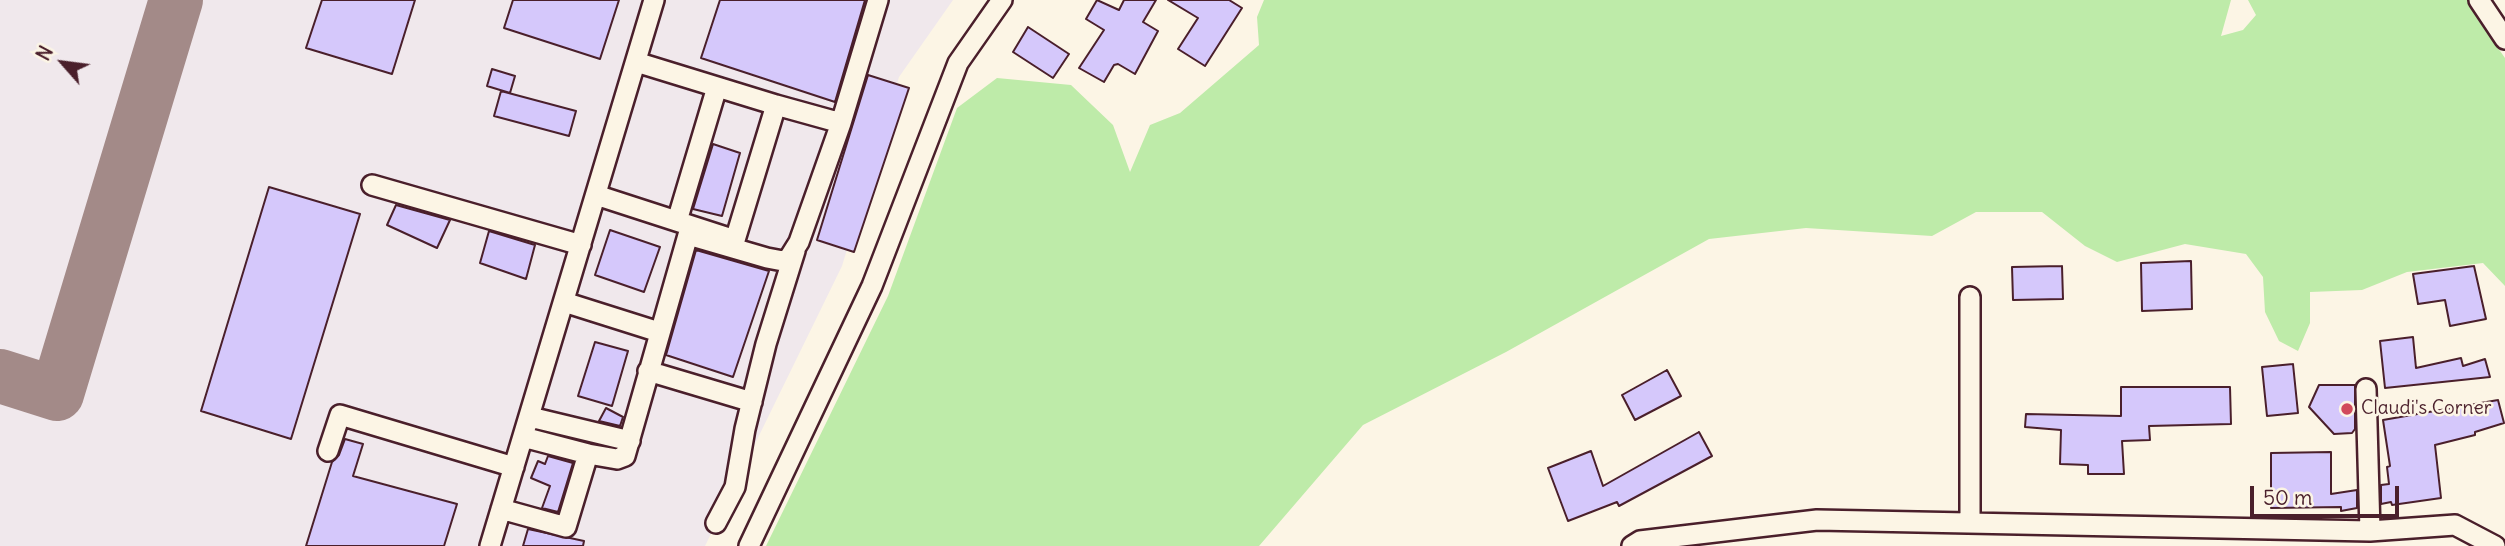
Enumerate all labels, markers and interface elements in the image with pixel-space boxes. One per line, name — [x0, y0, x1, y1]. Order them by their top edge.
north arrow — [28, 28, 98, 98]
text: N — [31, 42, 58, 65]
place label: Claudi's Corner — [2361, 398, 2491, 420]
marker: Claudi's Corner — [2339, 401, 2355, 417]
scale bar — [2253, 472, 2402, 516]
text: 50 m — [2263, 484, 2312, 511]

